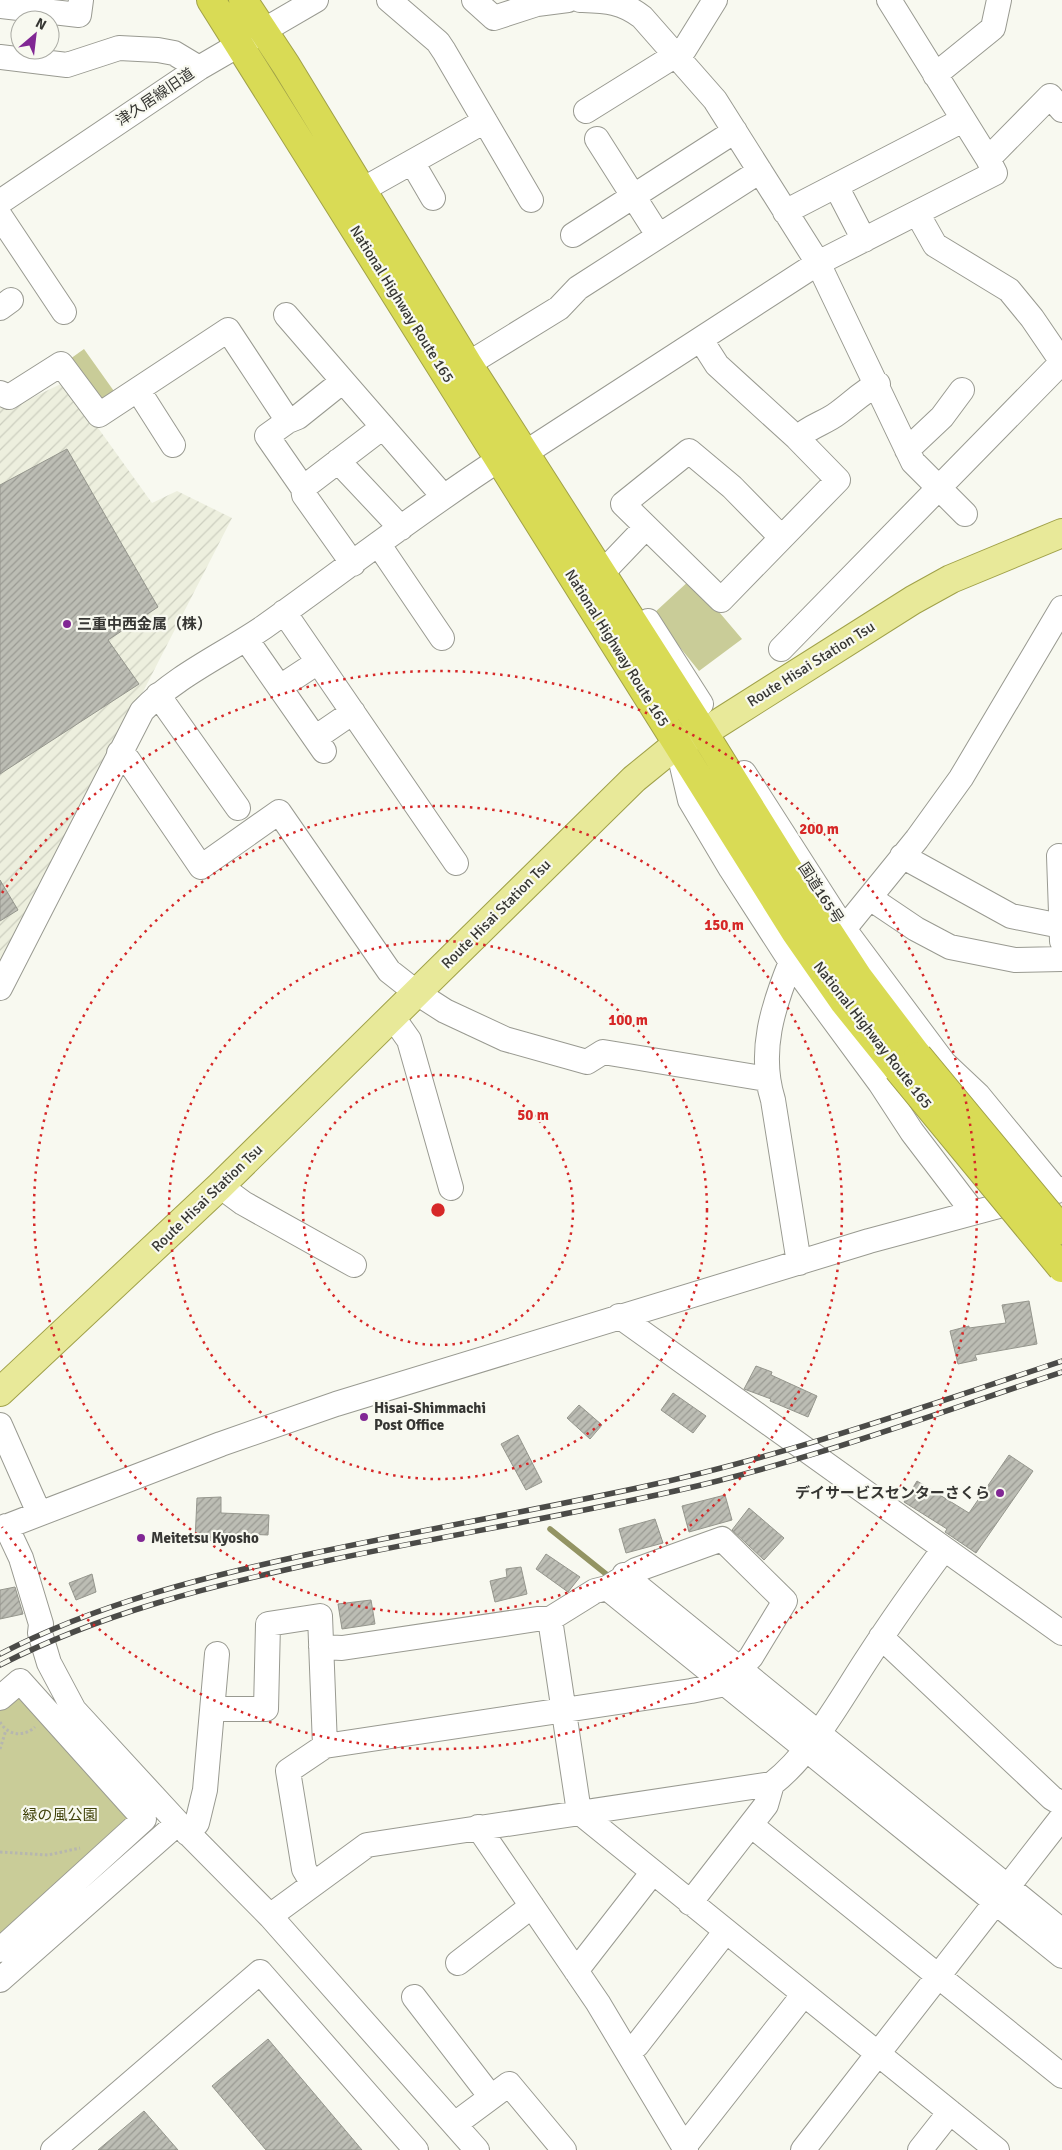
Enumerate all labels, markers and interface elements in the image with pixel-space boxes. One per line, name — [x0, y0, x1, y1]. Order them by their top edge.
north arrow — [10, 10, 60, 60]
text: N — [33, 14, 49, 34]
street label: 津久居線旧道 — [113, 64, 197, 130]
street label: National Highway Route 165 — [346, 222, 458, 386]
street label: National Highway Route 165 — [561, 566, 673, 730]
place label: 三重中西金属（株） — [77, 615, 212, 633]
street label: Route Hisai Station Tsu — [744, 617, 878, 711]
marker: 三重中西金属（株） — [61, 618, 73, 630]
text: 200 m — [799, 820, 839, 838]
street label: Route Hisai Station Tsu — [438, 856, 554, 972]
street label: 国道165号 — [795, 859, 847, 927]
text: 150 m — [704, 916, 744, 934]
street label: National Highway Route 165 — [810, 958, 936, 1112]
text: 100 m — [608, 1011, 648, 1029]
text: 50 m — [517, 1106, 549, 1124]
street label: Route Hisai Station Tsu — [148, 1140, 266, 1256]
centre of rings — [429, 1201, 447, 1219]
place label: Hisai-Shimmachi Post Office — [374, 1399, 486, 1434]
marker: Hisai-Shimmachi Post Office — [358, 1411, 370, 1423]
place label: デイサービスセンターさくら — [795, 1484, 990, 1502]
marker: デイサービスセンターさくら — [994, 1487, 1006, 1499]
place label: Meitetsu Kyosho — [151, 1529, 259, 1547]
marker: Meitetsu Kyosho — [135, 1532, 147, 1544]
park label: 緑の風公園 — [22, 1806, 98, 1824]

